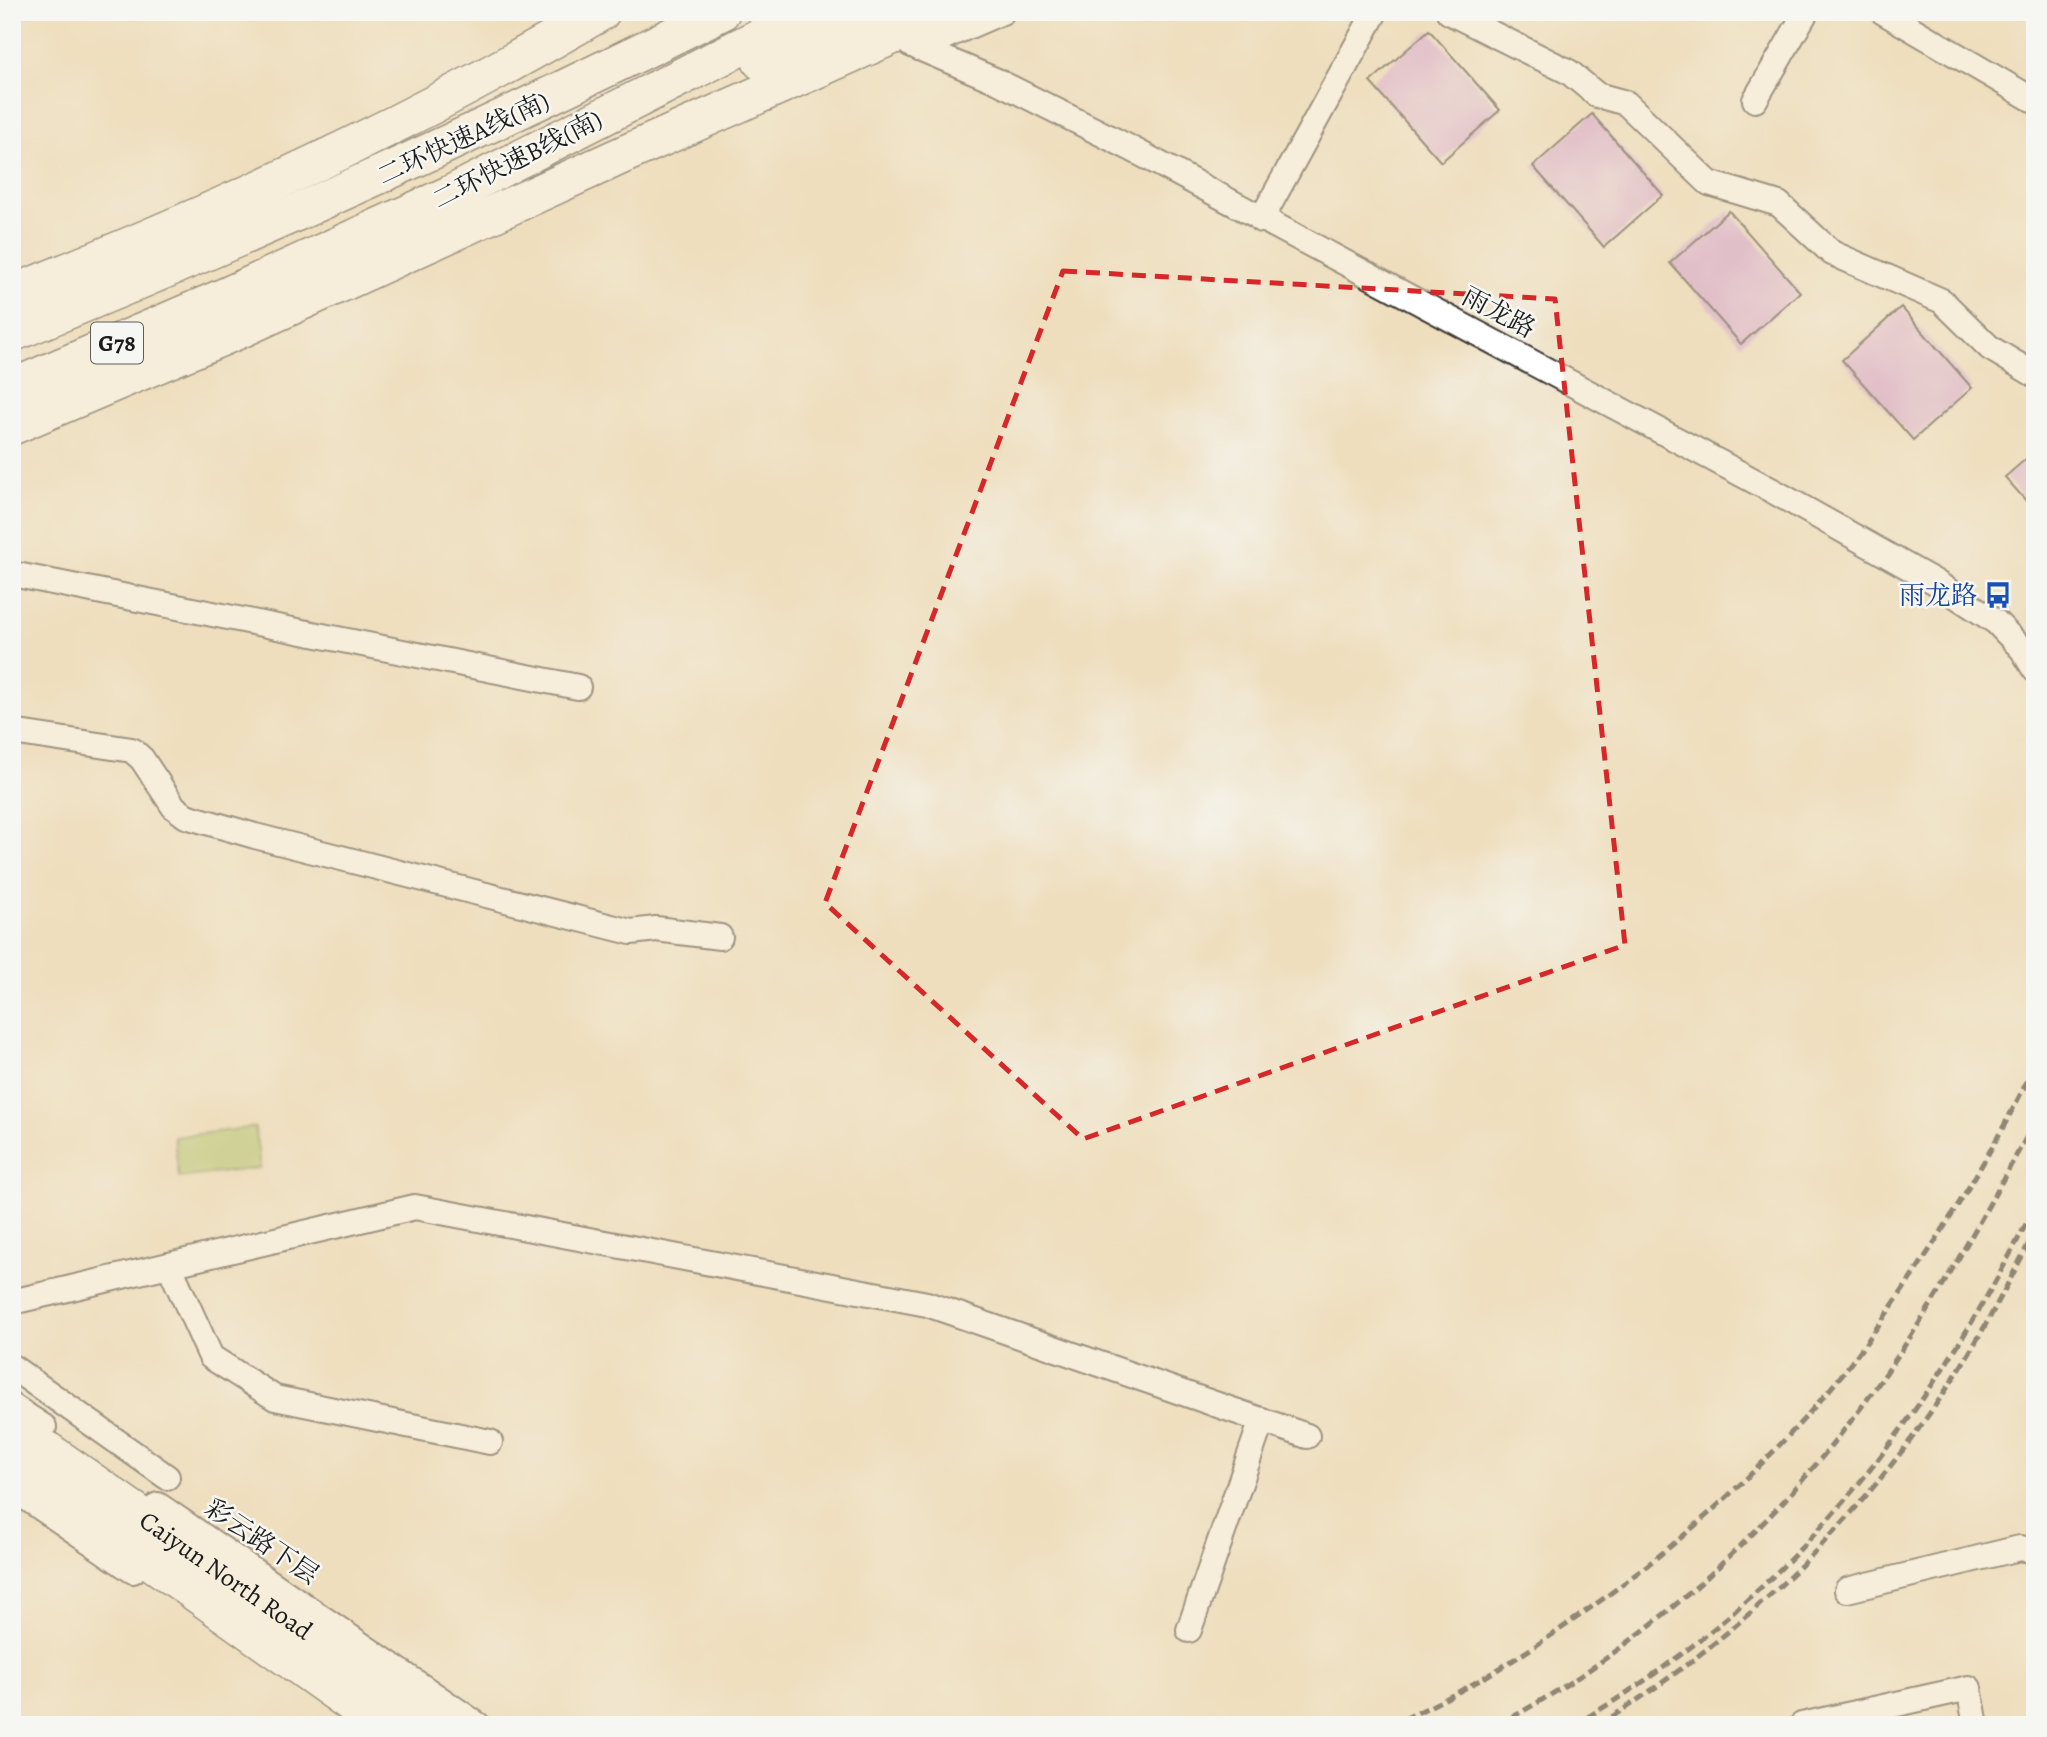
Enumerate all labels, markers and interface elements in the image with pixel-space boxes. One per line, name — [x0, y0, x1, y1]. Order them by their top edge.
street label: 二环快速A线(南) — [372, 83, 555, 194]
street label: 二环快速B线(南) — [427, 102, 608, 217]
street label: 雨龙路 — [1456, 279, 1541, 346]
road number: G78 — [91, 322, 143, 364]
place label: 雨龙路 — [1899, 578, 1977, 613]
bus stop icon: 雨龙路 — [1983, 580, 2013, 610]
street label: 彩云路下层 — [198, 1491, 325, 1592]
street label: Caiyun North Road — [132, 1503, 319, 1648]

